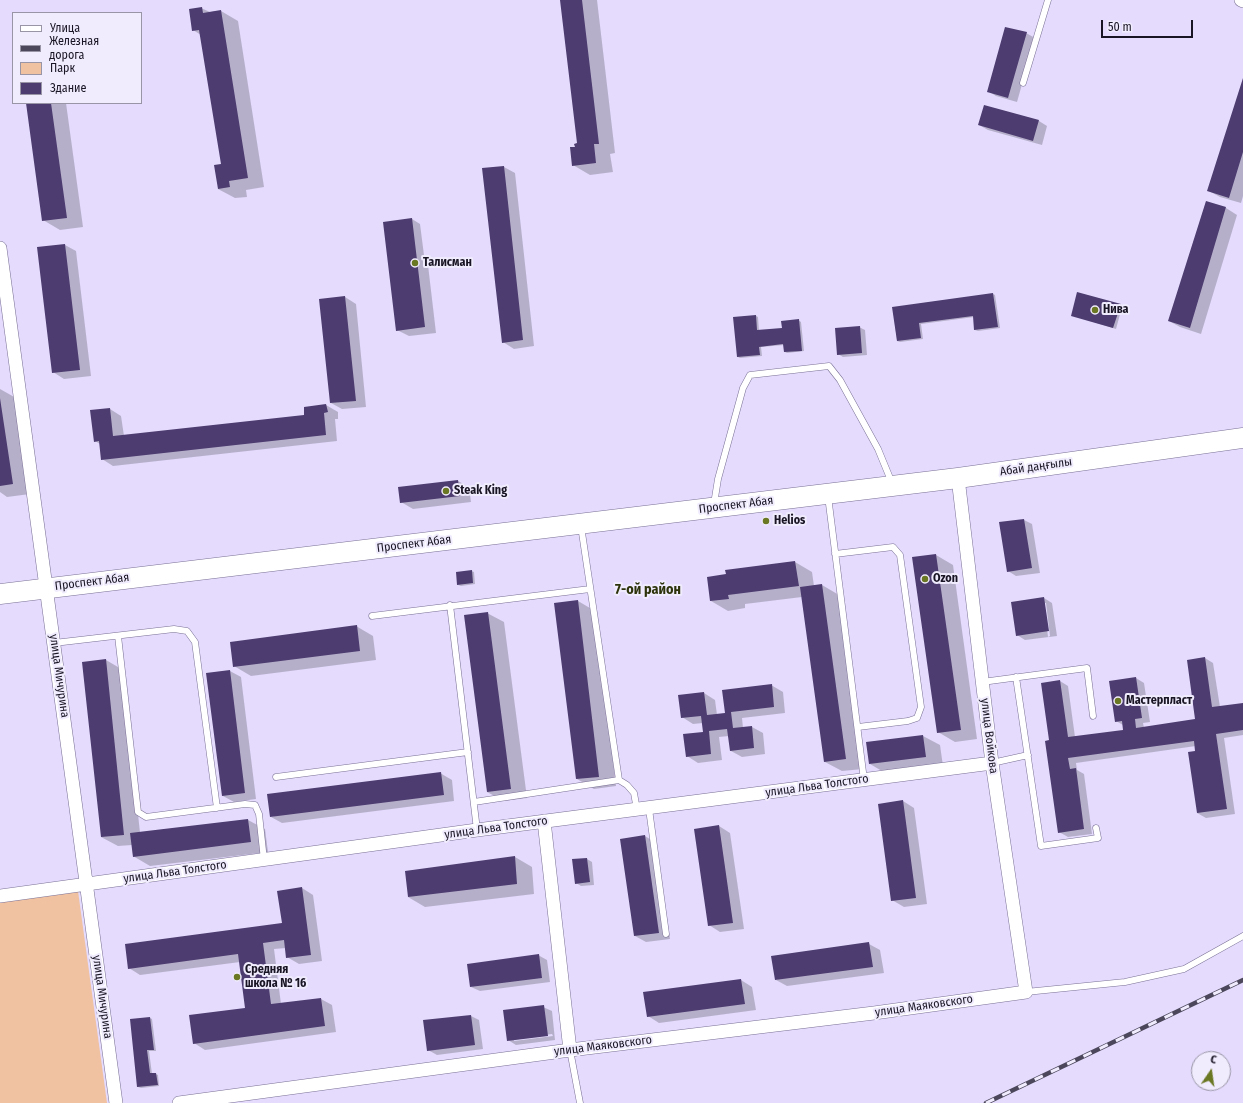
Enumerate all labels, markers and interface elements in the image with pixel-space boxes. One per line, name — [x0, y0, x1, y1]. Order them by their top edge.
legend — [12, 12, 142, 104]
scale bar — [1103, 12, 1195, 38]
text: 50 m — [1108, 20, 1132, 34]
text: Улица — [50, 21, 80, 35]
text: Железная дорога — [49, 34, 99, 62]
text: Парк — [50, 61, 75, 75]
text: Здание — [50, 81, 86, 95]
place label: Талисман — [423, 256, 472, 270]
marker: Талисман — [410, 258, 420, 268]
place label: Нива — [1103, 303, 1129, 317]
marker: Нива — [1090, 305, 1100, 315]
street label: Абай даңғылы — [999, 455, 1073, 479]
place label: Steak King — [454, 484, 507, 498]
marker: Steak King — [441, 486, 451, 496]
street label: Проспект Абая — [698, 493, 774, 517]
place label: Helios — [774, 514, 805, 528]
marker: Helios — [761, 516, 771, 526]
street label: Проспект Абая — [376, 532, 452, 556]
street label: Проспект Абая — [54, 570, 130, 594]
place label: Ozon — [933, 572, 958, 586]
marker: Ozon — [920, 574, 930, 584]
district label: 7-ой район — [615, 582, 681, 598]
street label: улица Мичурина — [46, 633, 72, 719]
place label: Мастерпласт — [1126, 694, 1192, 708]
marker: Мастерпласт — [1113, 696, 1123, 706]
street label: улица Войкова — [977, 697, 1001, 775]
street label: улица Льва Толстого — [764, 772, 870, 800]
street label: улица Льва Толстого — [443, 814, 549, 842]
street label: улица Льва Толстого — [122, 858, 228, 886]
street label: улица Мичурина — [89, 954, 115, 1040]
place label: Средняя школа № 16 — [245, 963, 306, 991]
marker: Средняя школа № 16 — [232, 972, 242, 982]
street label: улица Маяковского — [874, 992, 974, 1020]
street label: улица Маяковского — [553, 1033, 653, 1059]
north arrow — [1191, 1051, 1231, 1091]
text: С — [1209, 1053, 1218, 1067]

